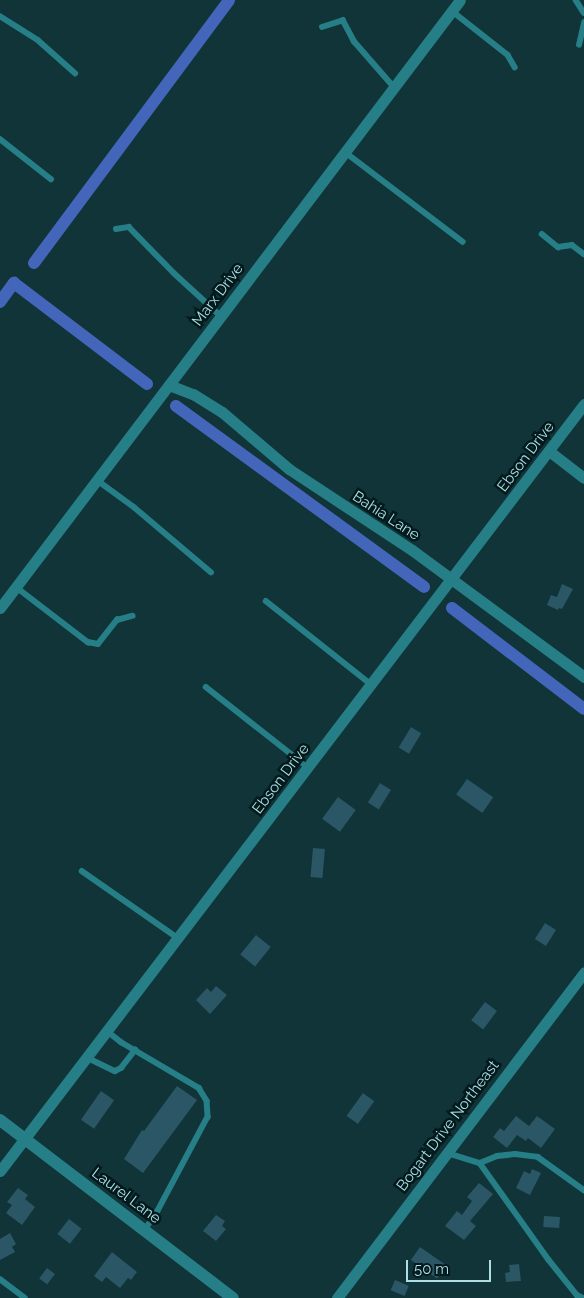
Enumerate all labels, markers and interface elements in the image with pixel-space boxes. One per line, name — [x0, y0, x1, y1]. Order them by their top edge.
street label: Marx Drive — [189, 260, 247, 330]
street label: Ebson Drive — [494, 418, 558, 496]
street label: Bahia Lane — [349, 488, 423, 544]
street label: Ebson Drive — [249, 740, 313, 818]
street label: Bogart Drive Northeast — [393, 1057, 503, 1195]
street label: Laurel Lane — [88, 1164, 164, 1228]
scale bar — [409, 1250, 494, 1282]
text: 50 m — [414, 1260, 449, 1278]

